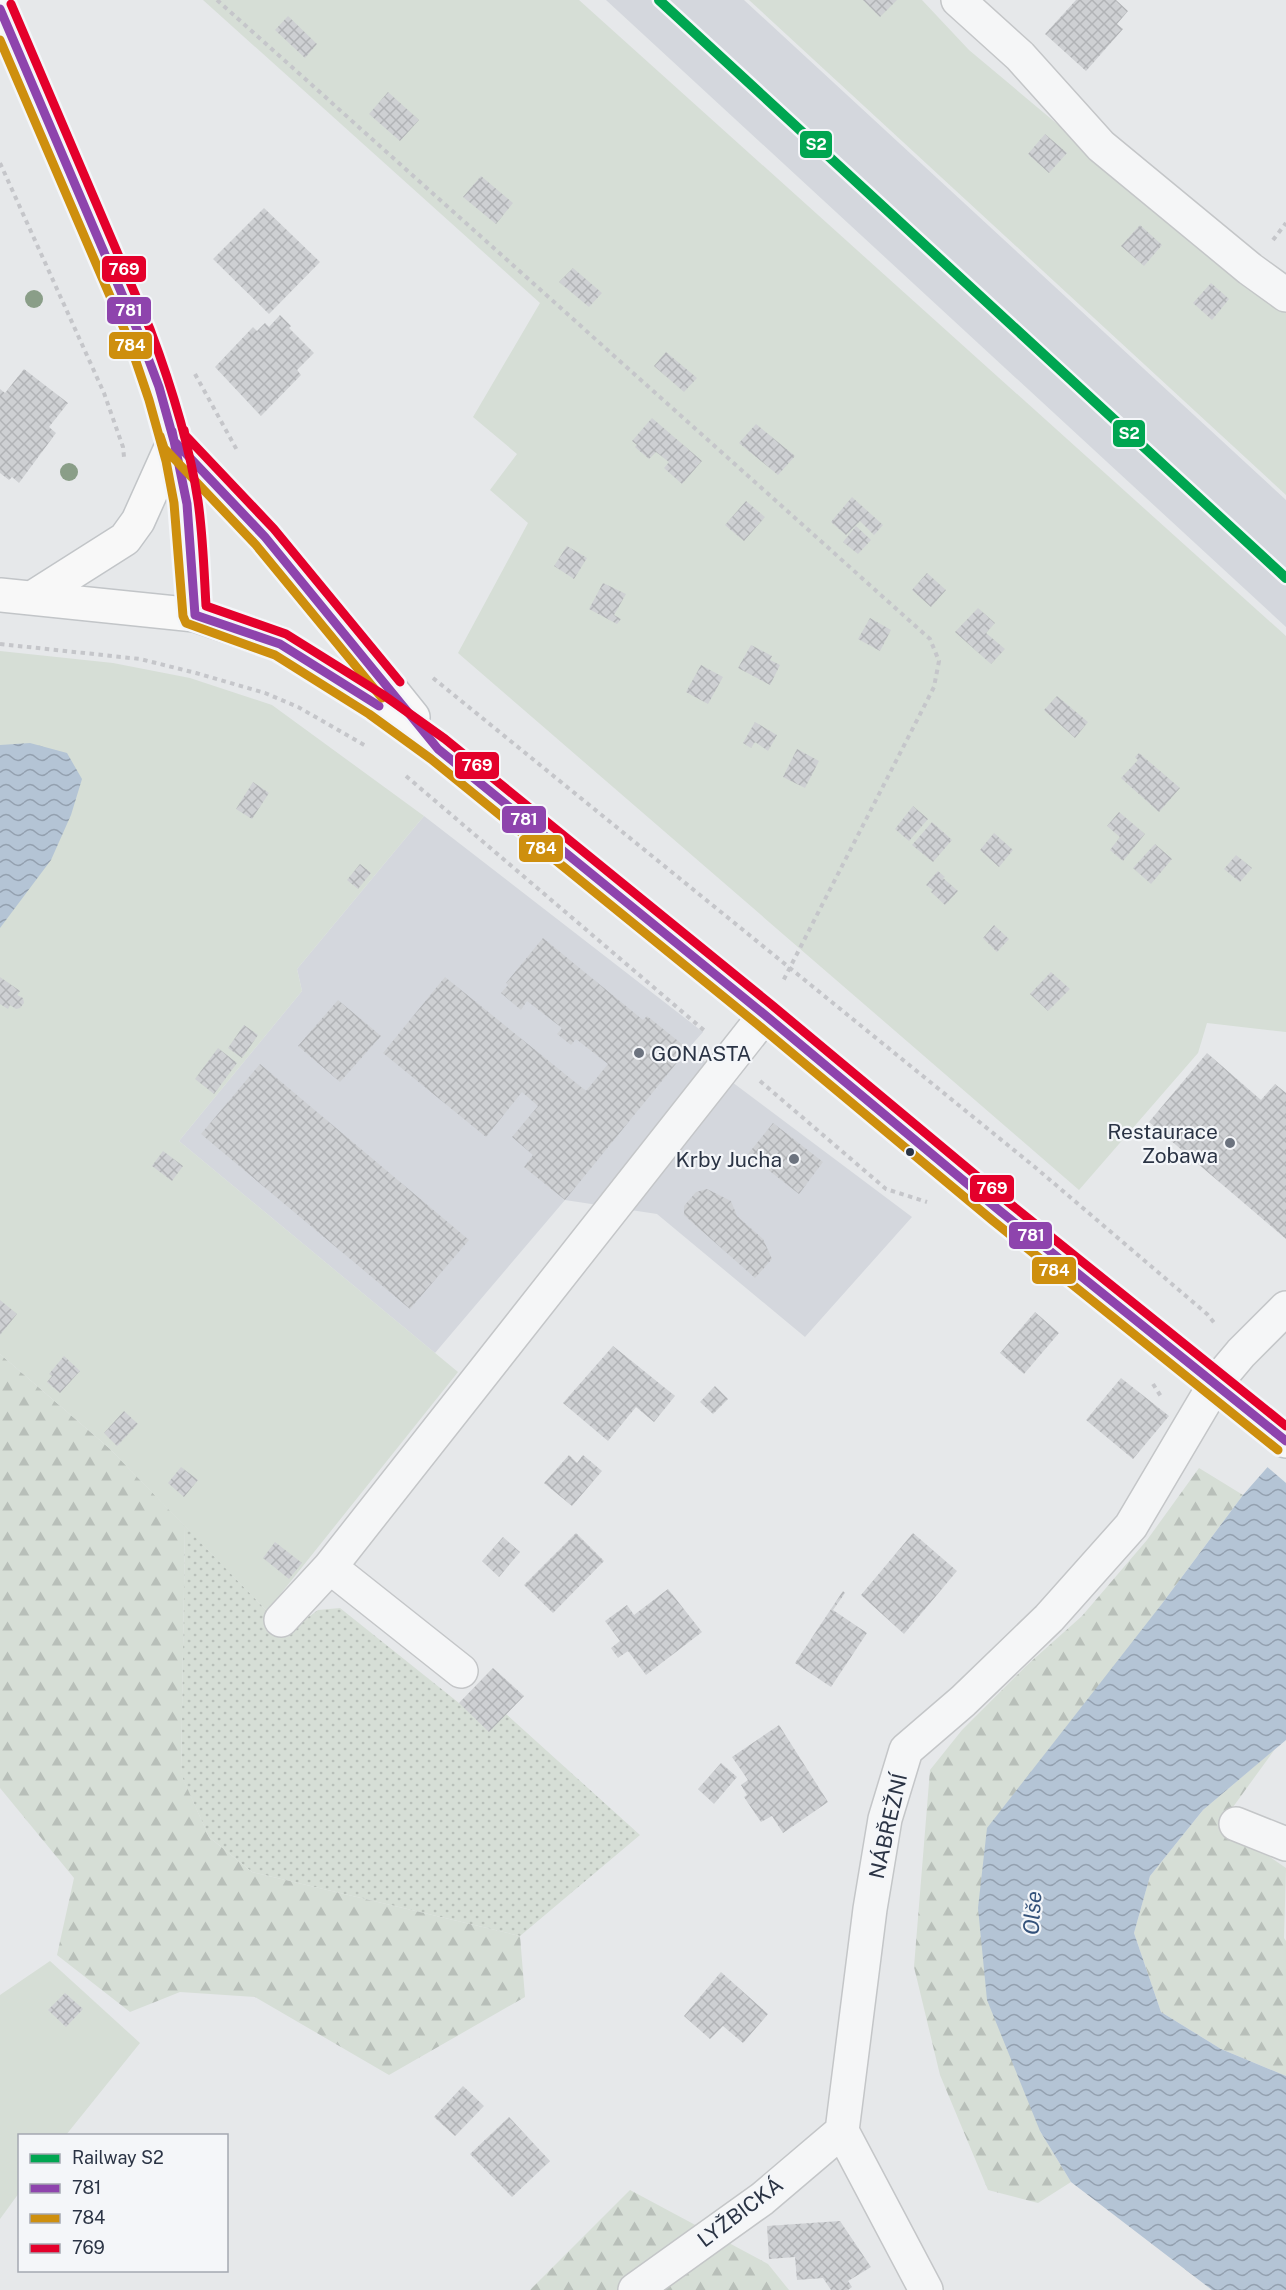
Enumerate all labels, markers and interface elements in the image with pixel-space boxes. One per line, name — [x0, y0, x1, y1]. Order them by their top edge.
line badge: S2 — [799, 130, 833, 159]
text: S2 — [805, 135, 827, 154]
line badge: 769 — [101, 255, 147, 283]
text: 769 — [109, 260, 139, 279]
line badge: 781 — [106, 296, 152, 325]
text: 781 — [115, 301, 143, 320]
line badge: 784 — [108, 331, 153, 360]
text: 784 — [114, 336, 146, 355]
line badge: S2 — [1112, 419, 1146, 448]
text: S2 — [1118, 424, 1140, 443]
line badge: 769 — [454, 751, 500, 780]
text: 769 — [462, 756, 492, 775]
line badge: 781 — [501, 805, 547, 834]
text: 781 — [510, 810, 538, 829]
line badge: 784 — [518, 834, 564, 863]
text: 784 — [525, 839, 557, 858]
place label: GONASTA — [651, 1041, 752, 1066]
marker: GONASTA — [632, 1046, 646, 1060]
place label: Restaurace Zobawa — [1107, 1119, 1218, 1168]
marker: Restaurace Zobawa — [1223, 1136, 1237, 1150]
unlabelled marker — [904, 1146, 916, 1158]
place label: Krby Jucha — [676, 1147, 782, 1172]
marker: Krby Jucha — [787, 1152, 801, 1166]
line badge: 769 — [969, 1174, 1015, 1203]
text: 769 — [977, 1179, 1007, 1198]
line badge: 781 — [1008, 1221, 1053, 1250]
text: 781 — [1017, 1226, 1045, 1245]
line badge: 784 — [1031, 1256, 1077, 1285]
text: 784 — [1038, 1261, 1070, 1280]
street label: NÁBŘEŽNÍ — [864, 1770, 912, 1881]
water label: Olše — [1017, 1890, 1047, 1936]
legend — [18, 2134, 228, 2272]
text: Railway S2 — [72, 2147, 164, 2168]
street label: LYŽBICKÁ — [692, 2172, 788, 2252]
text: 781 — [72, 2177, 101, 2198]
text: 784 — [72, 2207, 105, 2228]
text: 769 — [72, 2237, 105, 2258]

